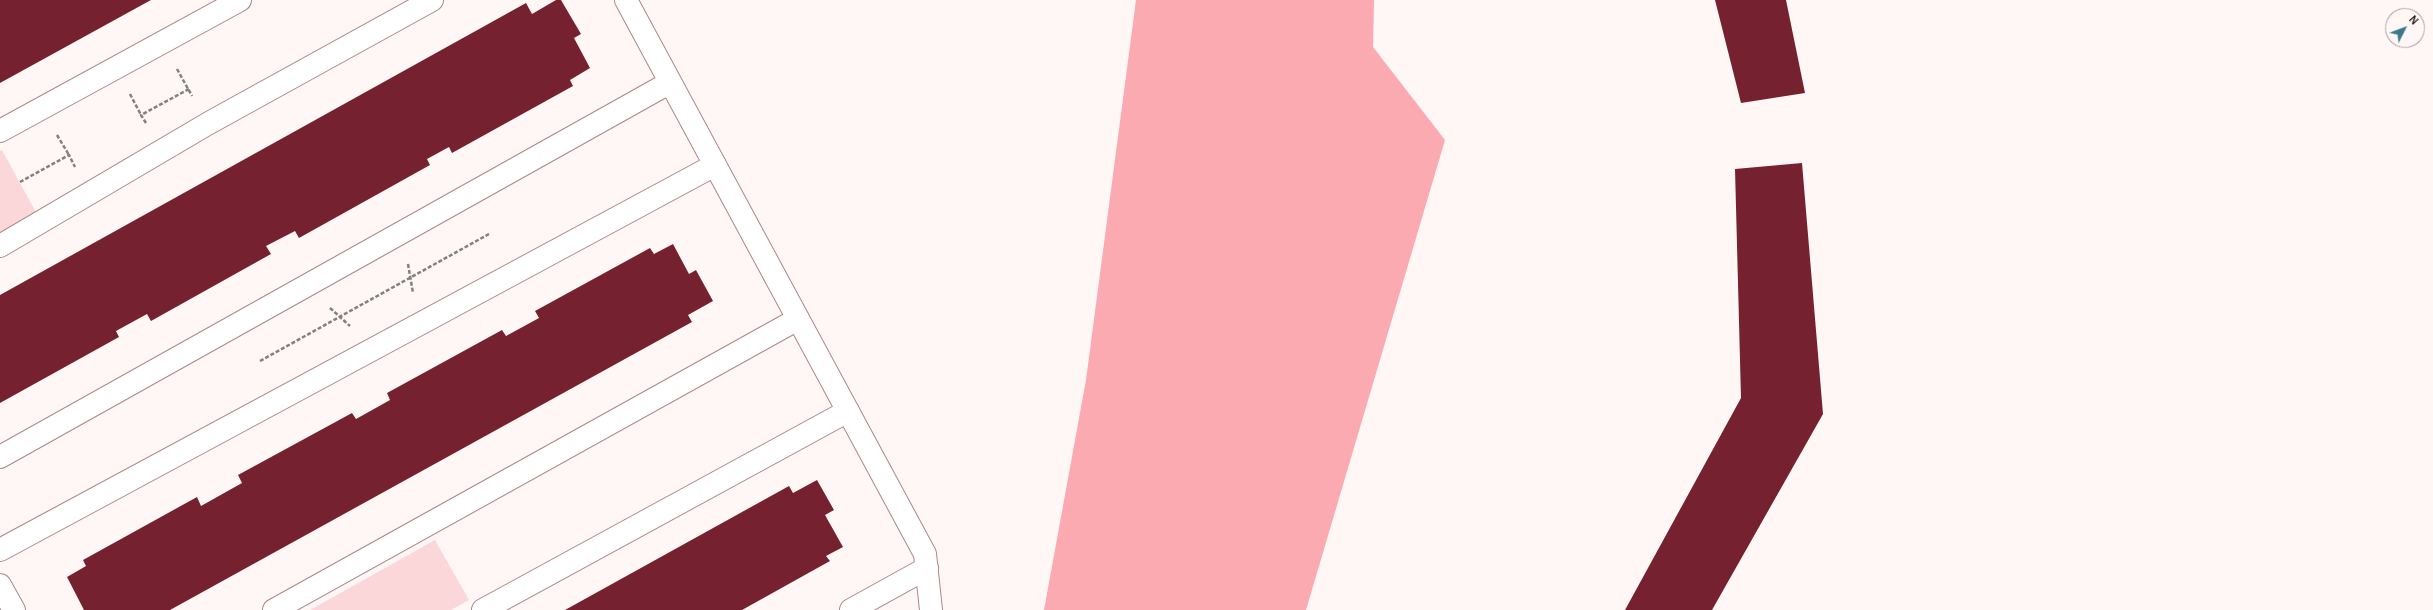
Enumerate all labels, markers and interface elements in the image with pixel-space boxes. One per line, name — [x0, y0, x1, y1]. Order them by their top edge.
north arrow — [2385, 8, 2425, 48]
text: N — [2406, 13, 2421, 28]

